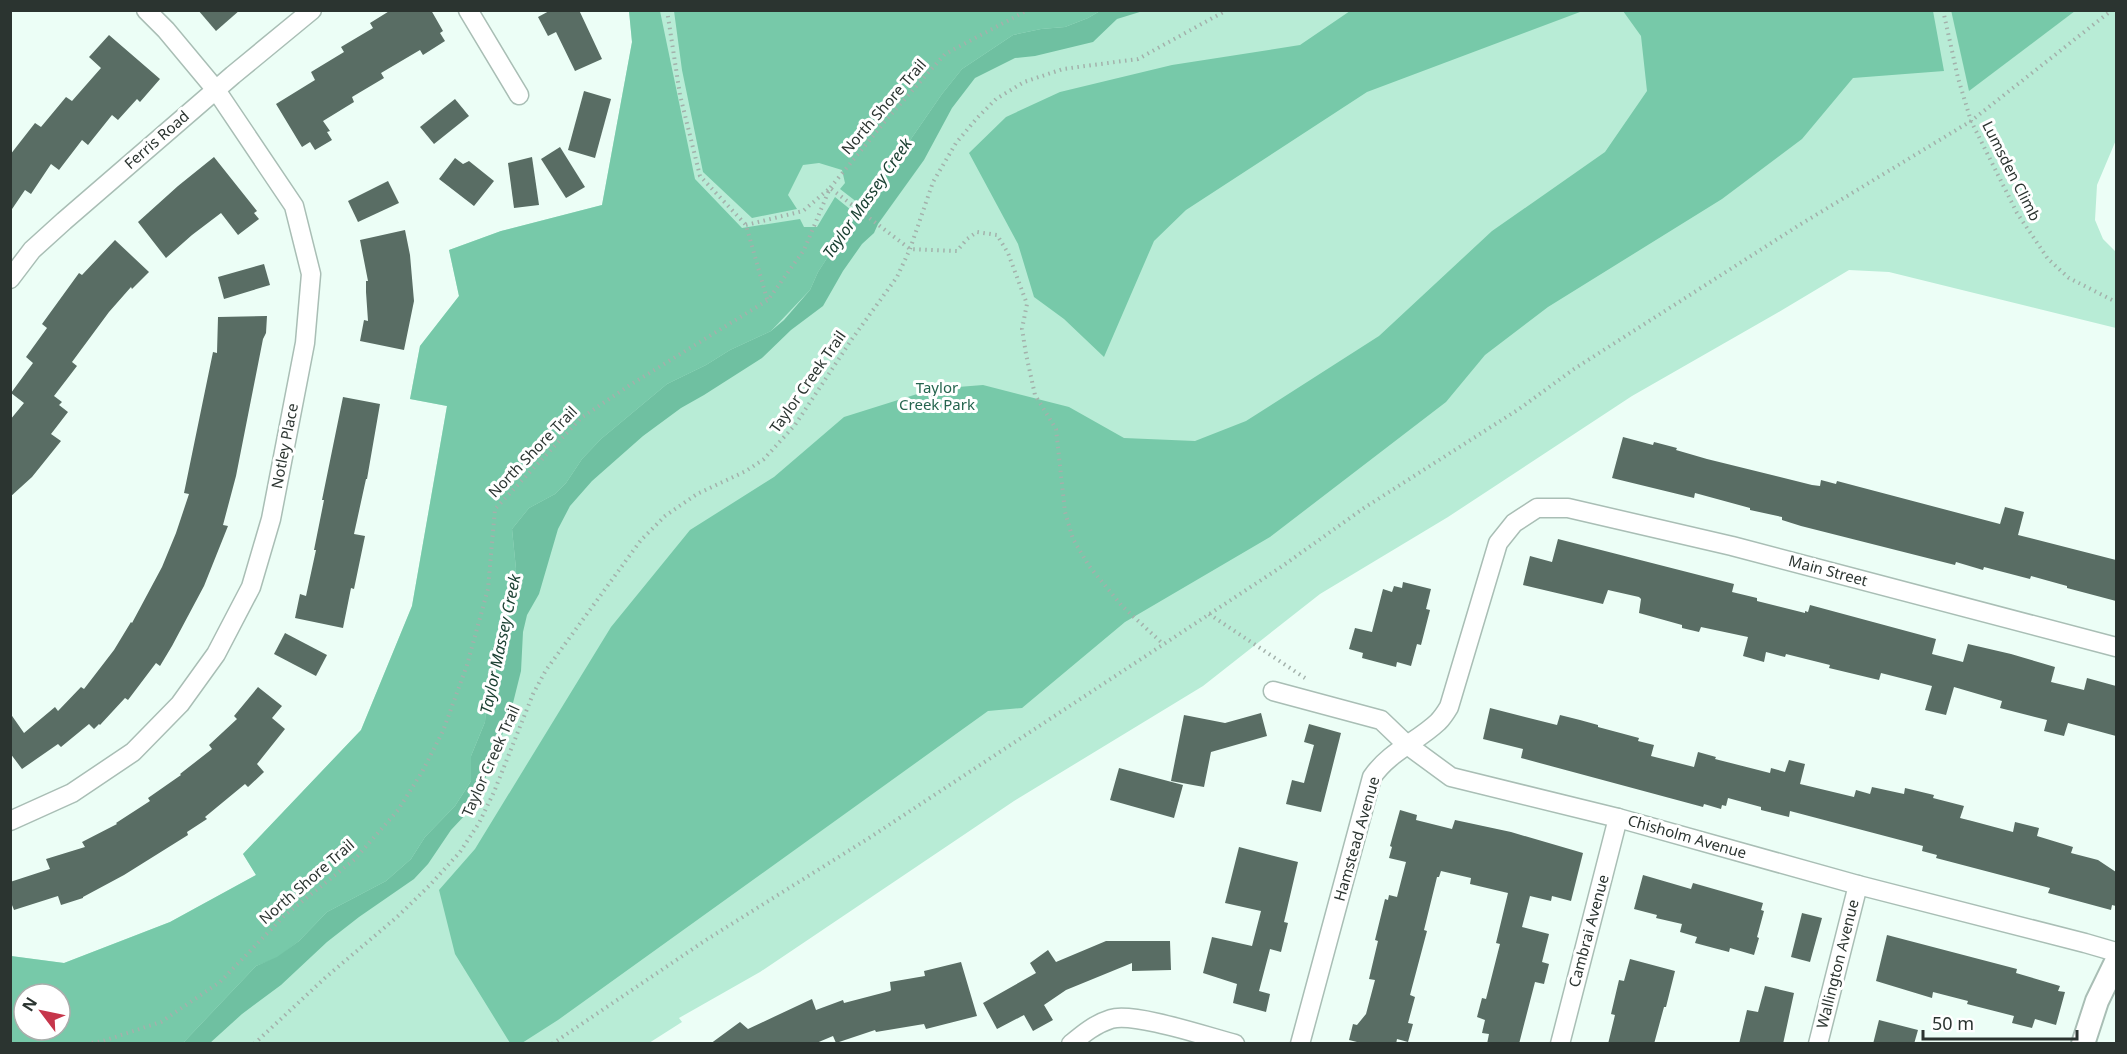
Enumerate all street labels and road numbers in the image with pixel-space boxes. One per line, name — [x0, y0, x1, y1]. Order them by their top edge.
street label: North Shore Trail — [836, 55, 930, 158]
street label: Ferris Road — [120, 106, 193, 173]
street label: Lumsden Climb — [1978, 117, 2046, 224]
street label: Taylor Creek Trail — [765, 327, 850, 436]
street label: Notley Place — [266, 401, 302, 490]
street label: North Shore Trail — [484, 401, 581, 501]
street label: Main Street — [1787, 550, 1870, 590]
street label: Taylor Creek Trail — [457, 702, 524, 820]
street label: Hamstead Avenue — [1329, 774, 1383, 903]
street label: Chisholm Avenue — [1626, 810, 1749, 863]
street label: North Shore Trail — [255, 834, 358, 928]
street label: Cambrai Avenue — [1563, 872, 1613, 989]
street label: Wallington Avenue — [1811, 897, 1863, 1030]

